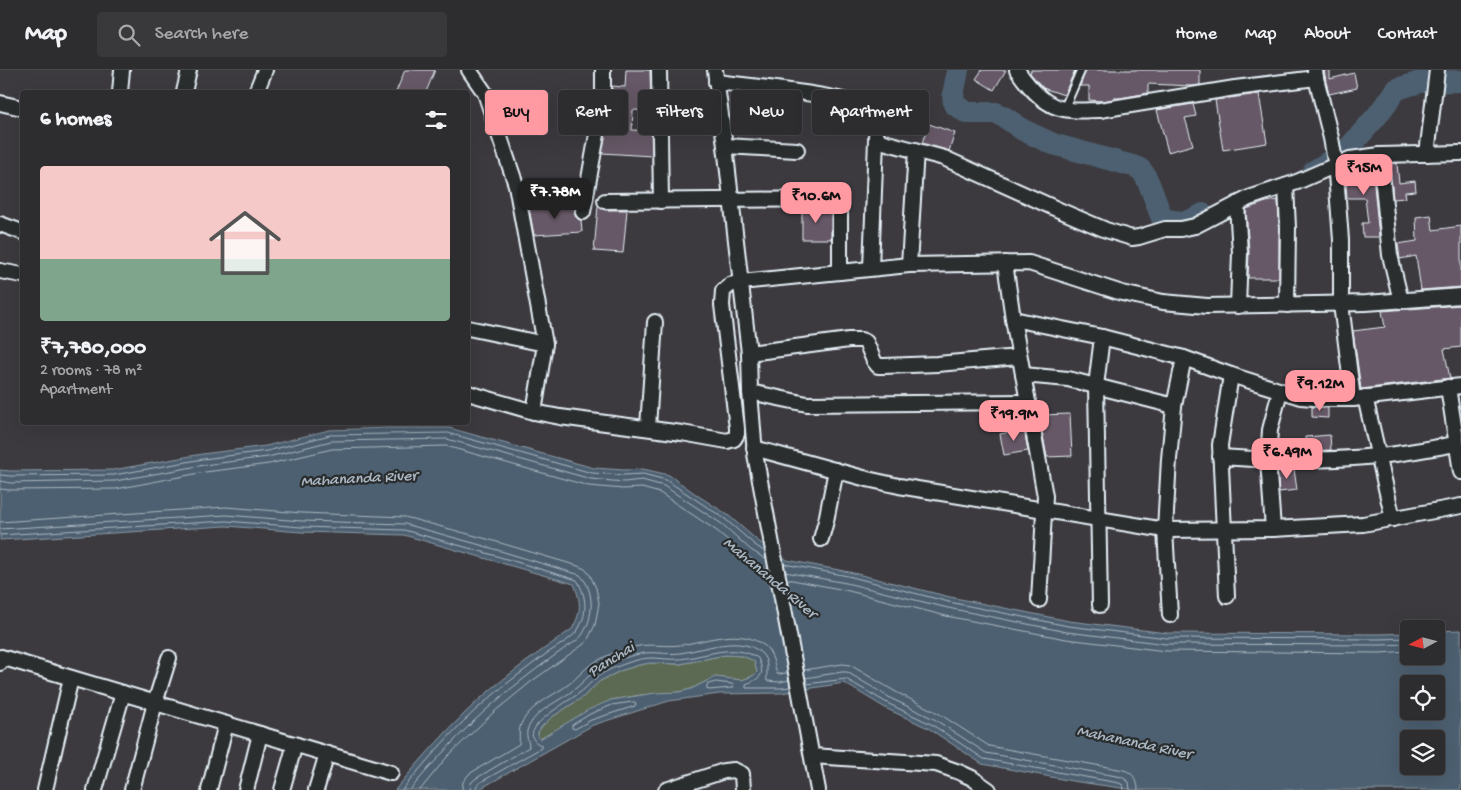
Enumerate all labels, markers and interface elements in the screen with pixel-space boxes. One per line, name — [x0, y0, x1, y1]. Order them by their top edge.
search box — [97, 12, 447, 57]
text: Map — [25, 20, 67, 49]
icon: search — [115, 21, 143, 49]
text: Search here — [155, 23, 248, 46]
text: Home — [1175, 24, 1217, 45]
text: Map — [1245, 24, 1276, 45]
text: About — [1304, 24, 1350, 45]
text: Contact — [1378, 24, 1436, 45]
chip: Buy — [485, 90, 548, 135]
chip: Rent — [558, 90, 628, 135]
chip: Filters — [638, 90, 721, 135]
chip: New — [731, 90, 802, 135]
chip: Apartment — [812, 90, 929, 135]
icon: filters — [422, 106, 450, 134]
text: 6 homes — [40, 108, 111, 133]
pin: ₹15M — [1334, 154, 1394, 196]
text: ₹15M — [1346, 160, 1382, 179]
pin: ₹7.78M — [514, 178, 596, 220]
pin: ₹10.6M — [775, 182, 857, 224]
text: ₹7.78M — [530, 184, 580, 203]
text: ₹10.6M — [792, 188, 840, 207]
icon: home — [200, 198, 290, 288]
text: ₹7,780,000 — [40, 337, 146, 362]
text: 2 rooms · 78 m² — [40, 362, 142, 381]
pin: ₹9.12M — [1279, 370, 1361, 412]
text: ₹9.12M — [1296, 376, 1344, 395]
text: Apartment — [40, 381, 112, 400]
pin: ₹19.9M — [973, 400, 1055, 442]
text: ₹19.9M — [990, 406, 1038, 425]
pin: ₹6.49M — [1246, 438, 1328, 480]
text: ₹6.49M — [1263, 444, 1311, 463]
water label: Mahananda River — [300, 467, 421, 493]
water label: Mahananda River — [718, 534, 822, 626]
north arrow — [1400, 620, 1445, 665]
map controls — [1400, 620, 1445, 775]
water label: Panchai — [585, 638, 640, 683]
button: locate — [1400, 675, 1445, 720]
water label: Mahananda River — [1075, 723, 1196, 766]
button: layers — [1400, 730, 1445, 775]

